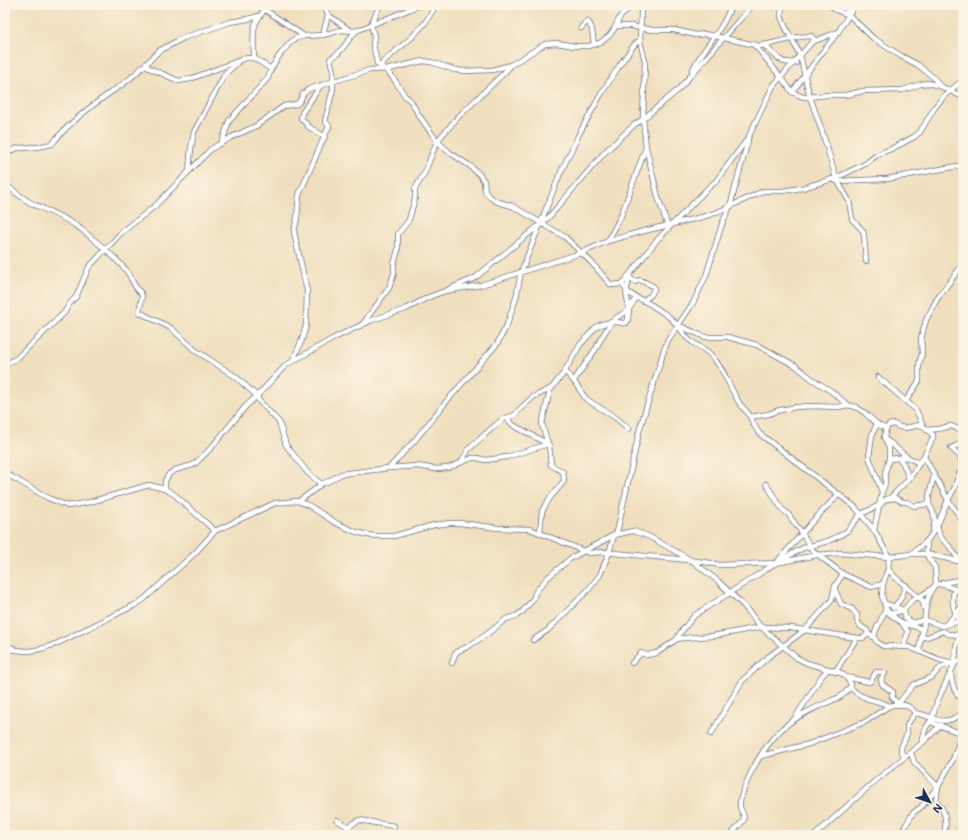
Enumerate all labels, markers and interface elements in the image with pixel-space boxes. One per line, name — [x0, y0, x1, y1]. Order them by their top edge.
north arrow — [910, 782, 950, 822]
text: N — [930, 801, 946, 817]

